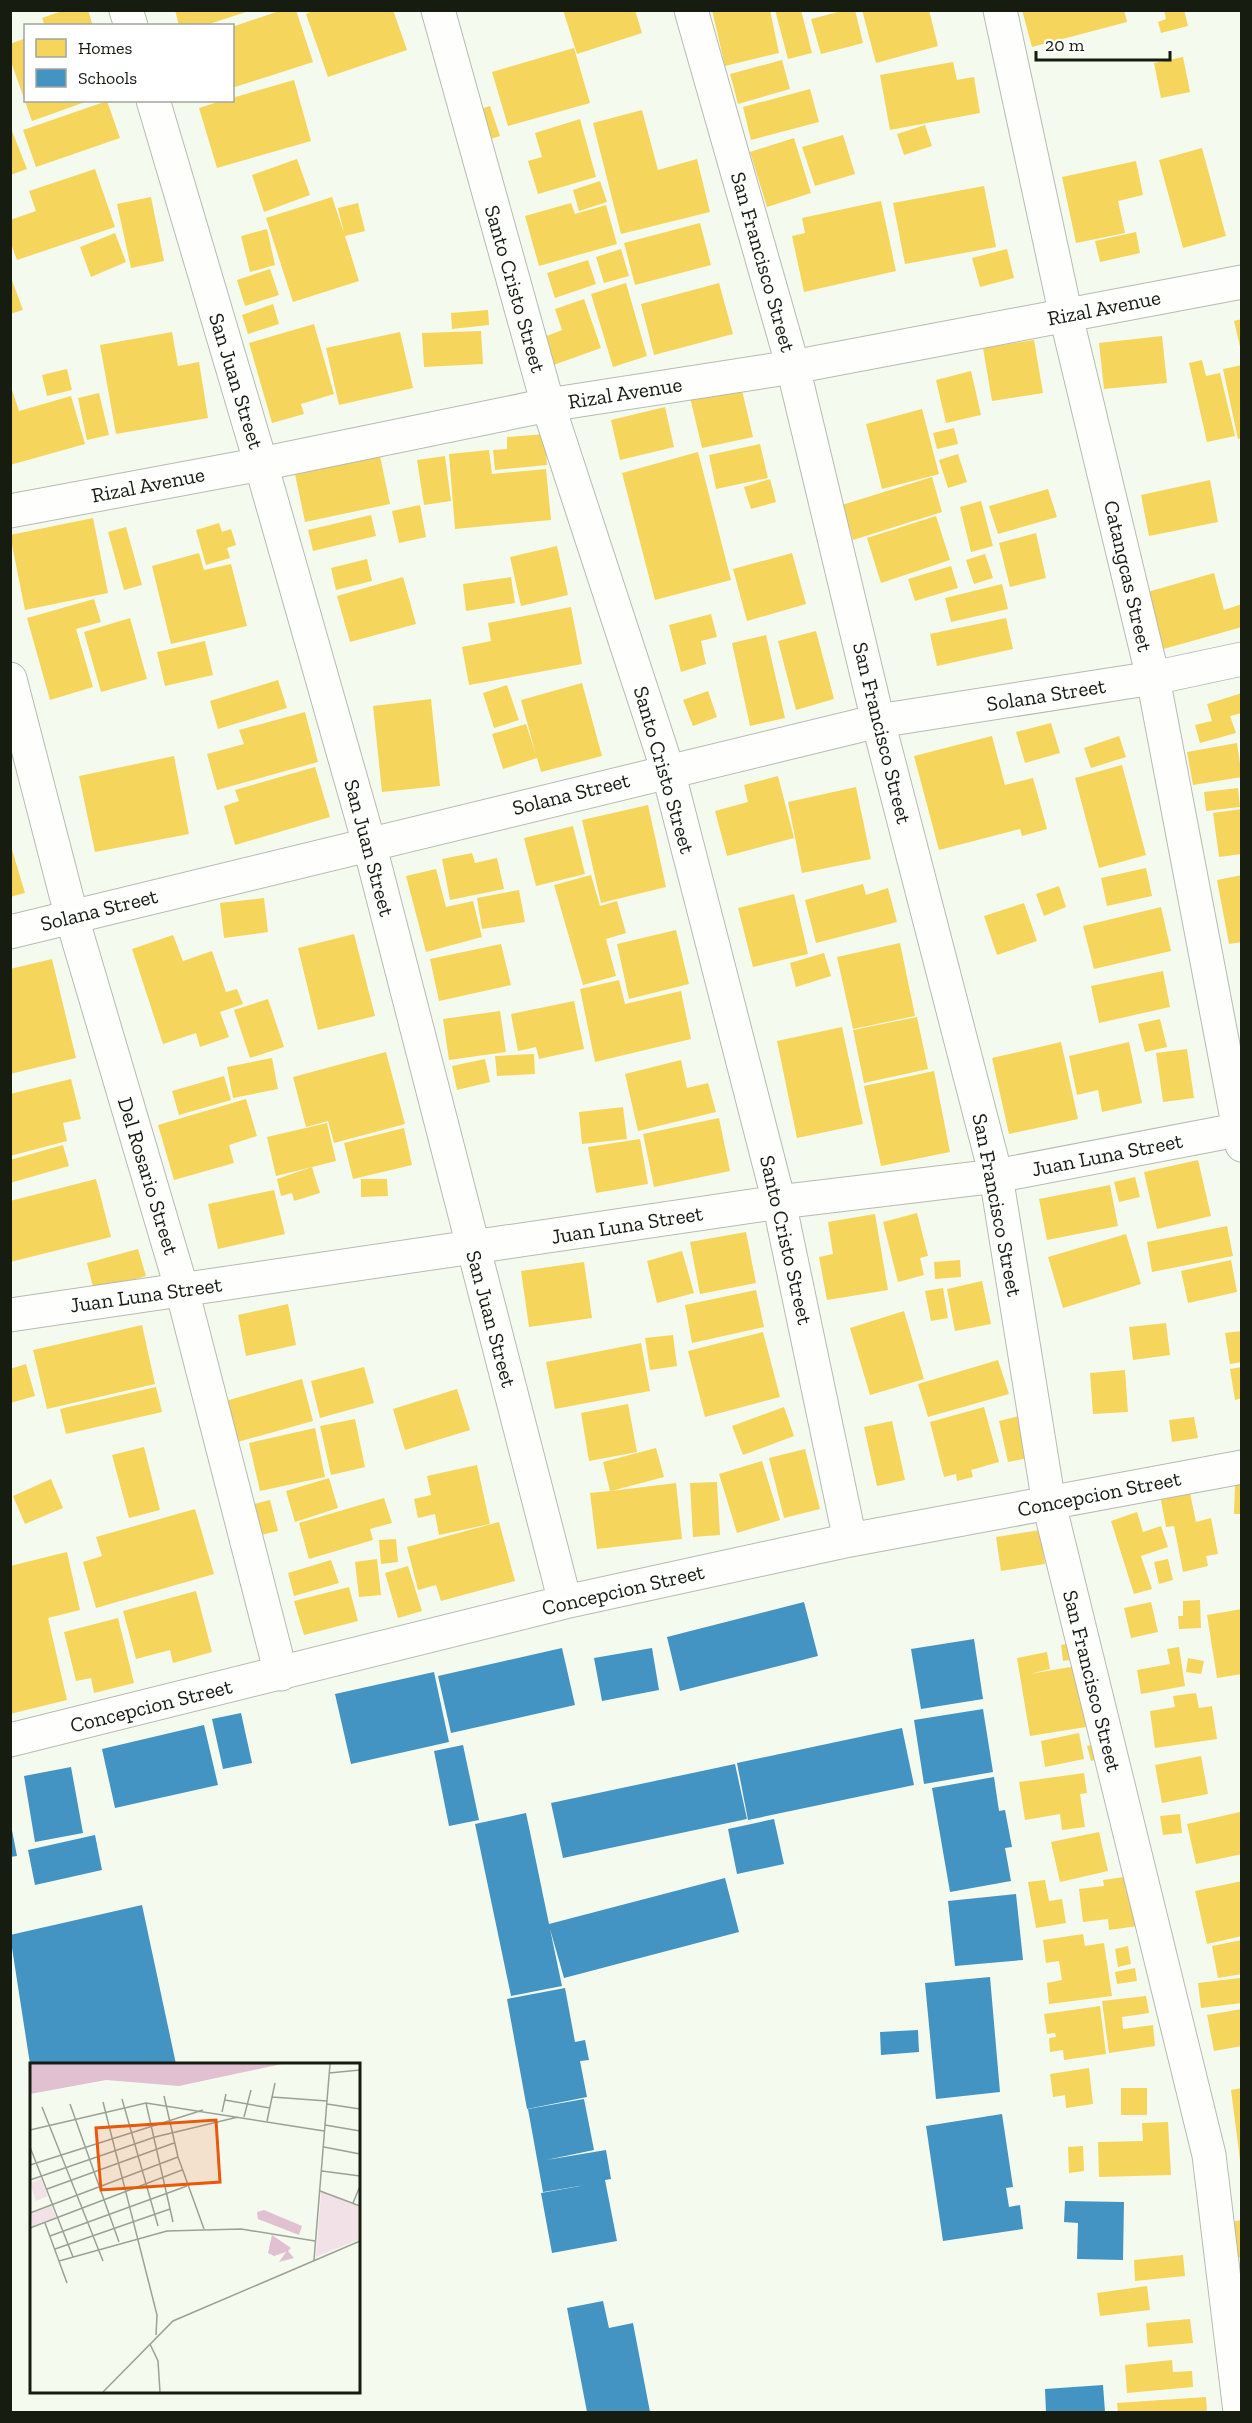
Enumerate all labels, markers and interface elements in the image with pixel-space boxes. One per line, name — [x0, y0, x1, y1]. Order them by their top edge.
legend — [24, 24, 234, 102]
scale bar — [1036, 24, 1170, 62]
text: 20 m — [1045, 34, 1085, 56]
text: Homes — [78, 37, 132, 59]
text: Schools — [78, 67, 137, 89]
street label: San Francisco Street — [726, 169, 801, 355]
street label: Santo Cristo Street — [480, 202, 551, 376]
street label: Rizal Avenue — [1045, 284, 1163, 331]
street label: San Juan Street — [204, 310, 269, 452]
street label: Rizal Avenue — [566, 371, 684, 414]
street label: Rizal Avenue — [89, 461, 207, 508]
street label: Catangcas Street — [1099, 498, 1158, 654]
street label: San Francisco Street — [848, 640, 917, 826]
street label: Solana Street — [985, 673, 1107, 716]
street label: Santo Cristo Street — [629, 683, 700, 857]
street label: Solana Street — [510, 767, 632, 820]
street label: San Juan Street — [339, 777, 400, 919]
street label: Solana Street — [38, 883, 160, 936]
street label: Del Rosario Street — [113, 1094, 184, 1258]
street label: San Francisco Street — [967, 1111, 1028, 1299]
street label: Juan Luna Street — [1029, 1128, 1185, 1181]
street label: Santo Cristo Street — [755, 1153, 818, 1327]
street label: Juan Luna Street — [549, 1200, 705, 1249]
street label: San Juan Street — [461, 1248, 522, 1390]
street label: Juan Luna Street — [68, 1271, 224, 1318]
street label: Concepcion Street — [1015, 1465, 1183, 1522]
street label: Concepcion Street — [539, 1559, 707, 1620]
street label: San Francisco Street — [1058, 1588, 1127, 1774]
street label: Concepcion Street — [67, 1673, 235, 1738]
inset map — [30, 2063, 360, 2393]

